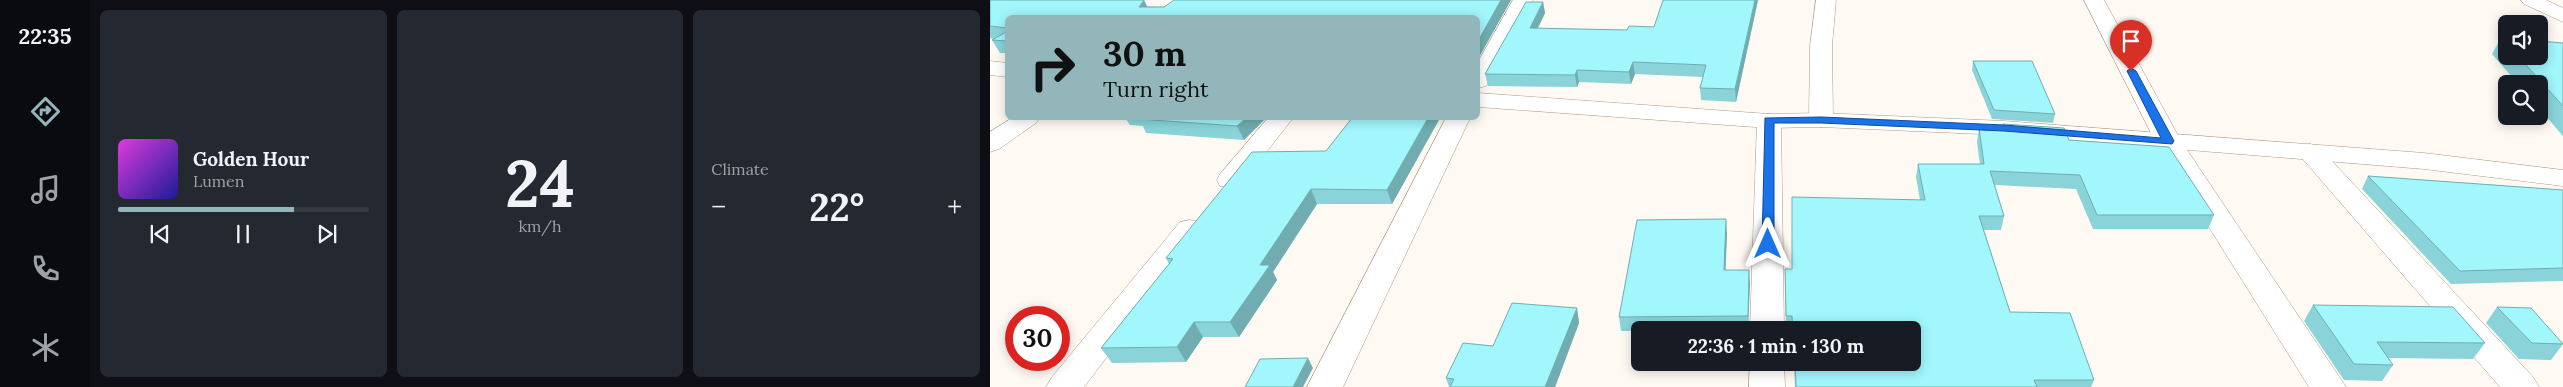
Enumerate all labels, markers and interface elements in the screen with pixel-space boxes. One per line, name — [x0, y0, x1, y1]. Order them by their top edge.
map controls — [2498, 15, 2548, 125]
button: sound — [2498, 15, 2548, 65]
pin — [2110, 20, 2152, 71]
text: 22:35 — [18, 22, 72, 50]
icon: arrive — [2117, 27, 2145, 55]
text: 30 m — [1103, 31, 1186, 76]
icon: right — [1020, 35, 1085, 100]
text: Turn right — [1103, 75, 1208, 103]
button: search — [2498, 75, 2548, 125]
icon: directions — [28, 94, 63, 129]
text: 24 — [505, 142, 575, 225]
text: Golden Hour — [193, 147, 309, 171]
text: Climate — [711, 159, 769, 179]
text: Lumen — [193, 171, 245, 191]
icon: music — [28, 172, 63, 207]
text: 22° — [809, 183, 864, 231]
text: − — [711, 189, 726, 225]
text: + — [947, 189, 962, 225]
text: km/h — [518, 216, 562, 236]
position arrow — [1741, 217, 1793, 269]
icon: previous — [146, 220, 174, 248]
icon: pause — [229, 220, 257, 248]
icon: next — [313, 220, 341, 248]
icon: phone — [28, 251, 63, 286]
speed limit sign: 30 — [1005, 306, 1070, 371]
icon: climate — [28, 330, 63, 365]
text: 22:36 · 1 min · 130 m — [1688, 334, 1864, 358]

